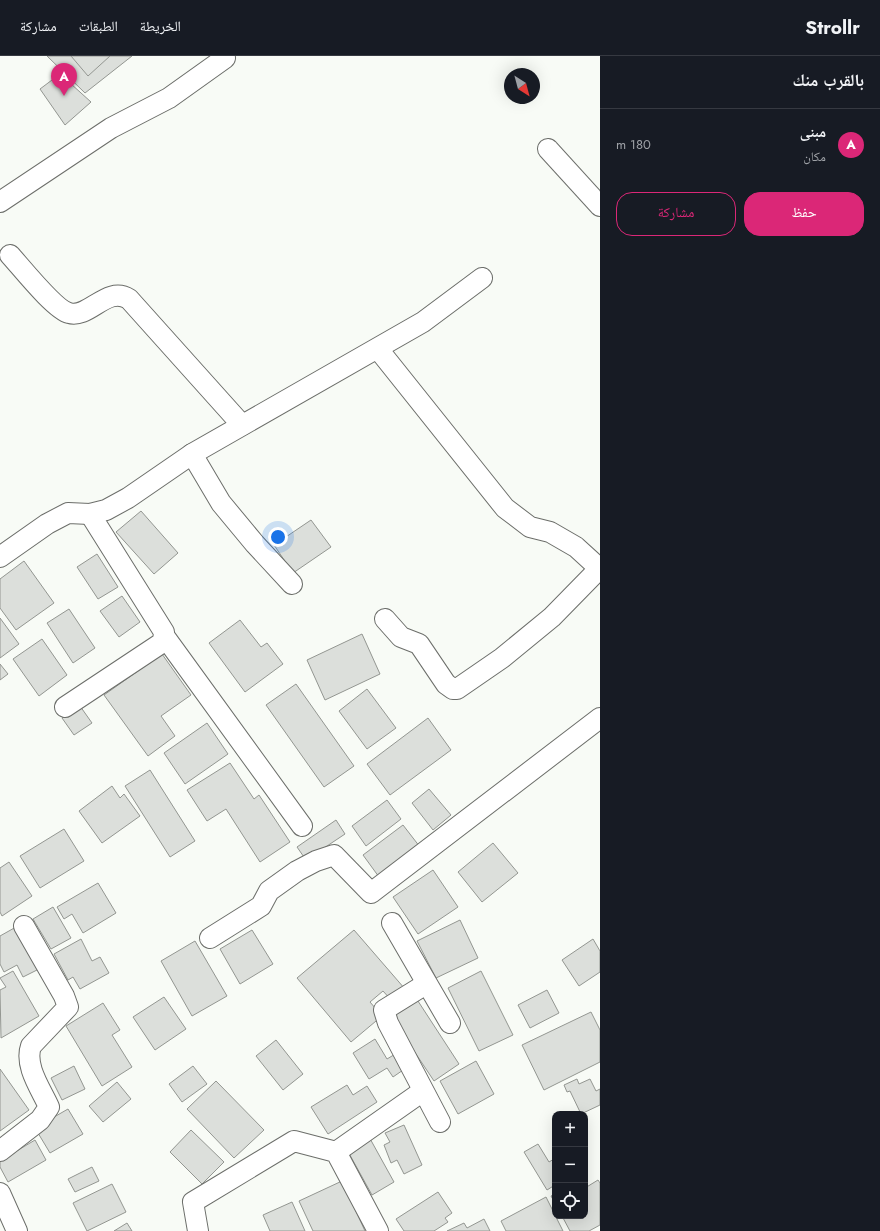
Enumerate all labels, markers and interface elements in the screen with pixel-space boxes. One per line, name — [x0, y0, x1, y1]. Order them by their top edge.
text: Strollr — [805, 14, 860, 41]
text: مشاركة — [20, 16, 57, 36]
text: الطبقات — [79, 16, 118, 36]
text: الخريطة — [140, 16, 181, 36]
pin: A — [51, 63, 77, 96]
north arrow — [504, 68, 540, 104]
text: بالقرب منك — [793, 68, 864, 92]
text: مبنى — [800, 121, 826, 143]
text: 180 m — [616, 135, 651, 154]
text: A — [846, 135, 856, 154]
text: مكان — [803, 147, 826, 166]
button: مشاركة — [616, 192, 736, 236]
button: حفظ — [744, 192, 864, 236]
your location — [268, 527, 288, 547]
map controls — [552, 1111, 588, 1219]
button: + — [552, 1111, 588, 1147]
button: − — [552, 1147, 588, 1183]
button: locate — [552, 1183, 588, 1219]

